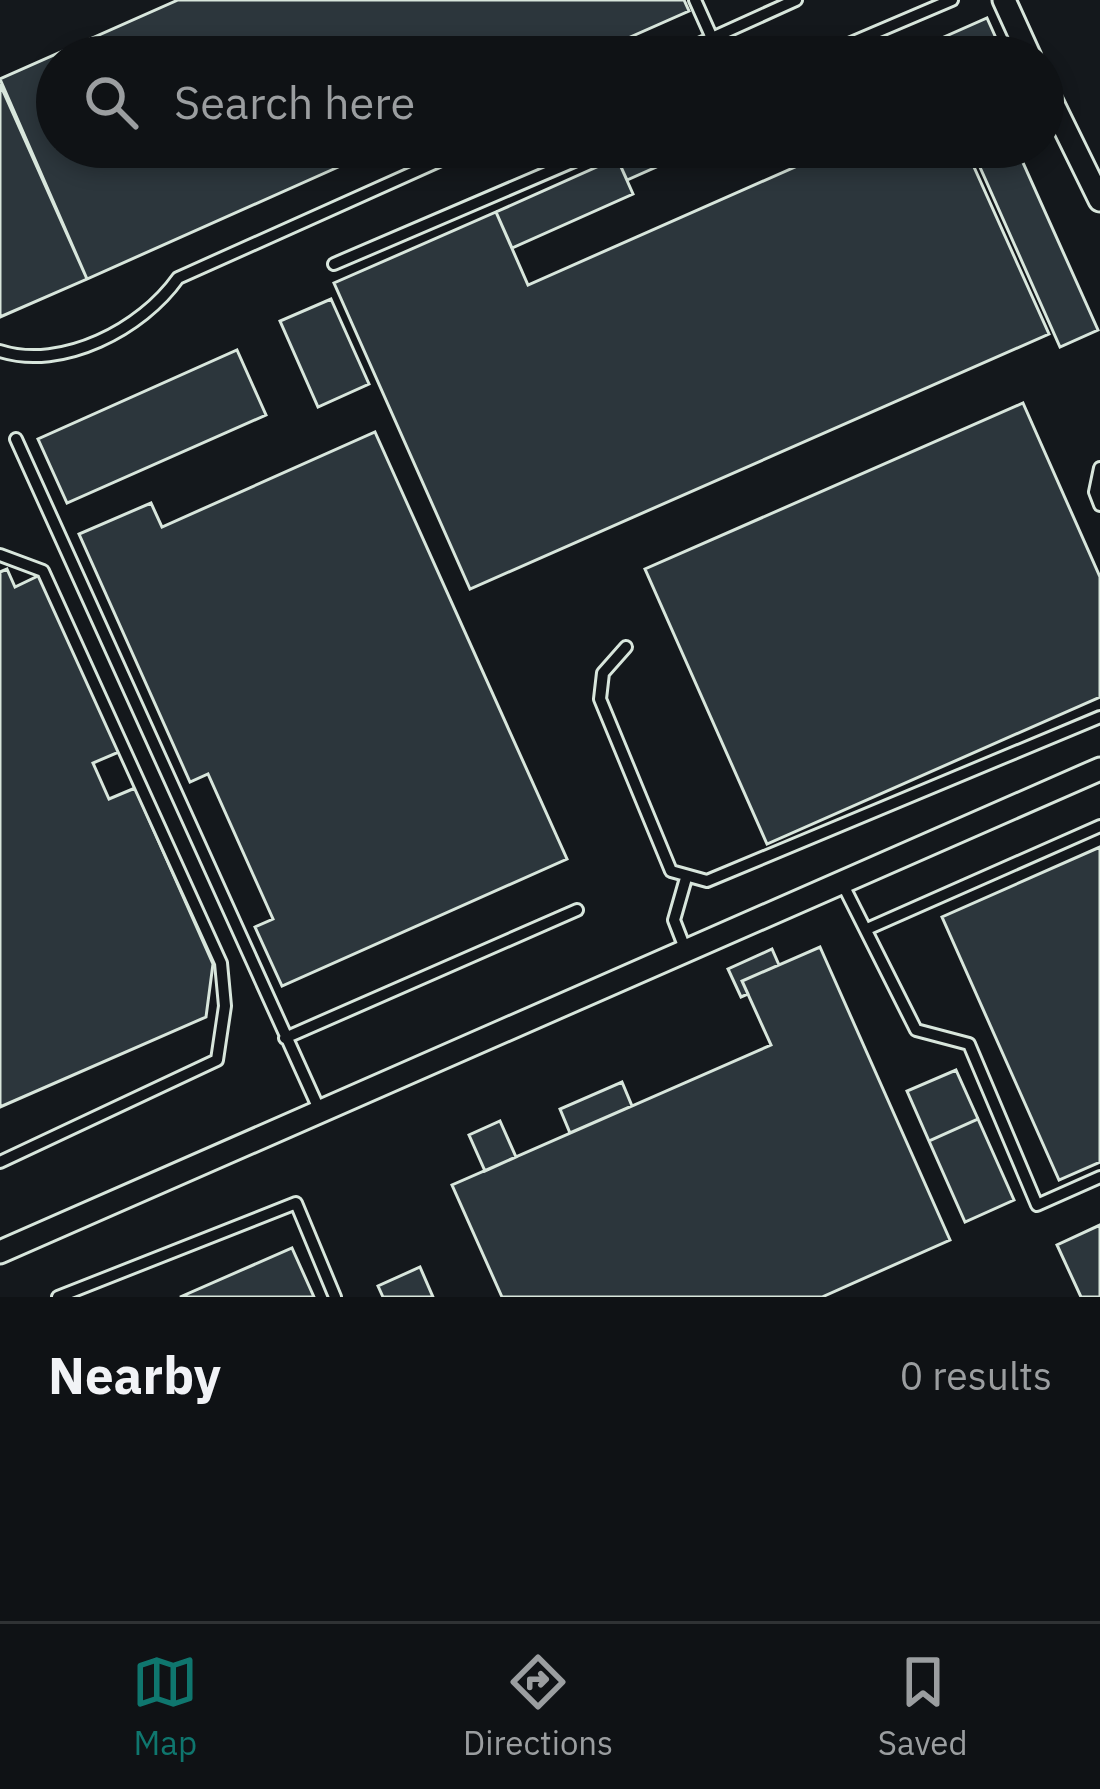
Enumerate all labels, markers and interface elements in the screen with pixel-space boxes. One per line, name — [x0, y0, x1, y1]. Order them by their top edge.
search box — [36, 36, 1064, 168]
icon: search — [78, 69, 144, 135]
text: Search here — [174, 73, 415, 131]
text: Nearby — [48, 1342, 221, 1408]
text: 0 results — [900, 1350, 1052, 1401]
tab: Map — [132, 1649, 198, 1764]
tab: Directions — [463, 1649, 613, 1764]
tab: Saved — [878, 1649, 968, 1764]

